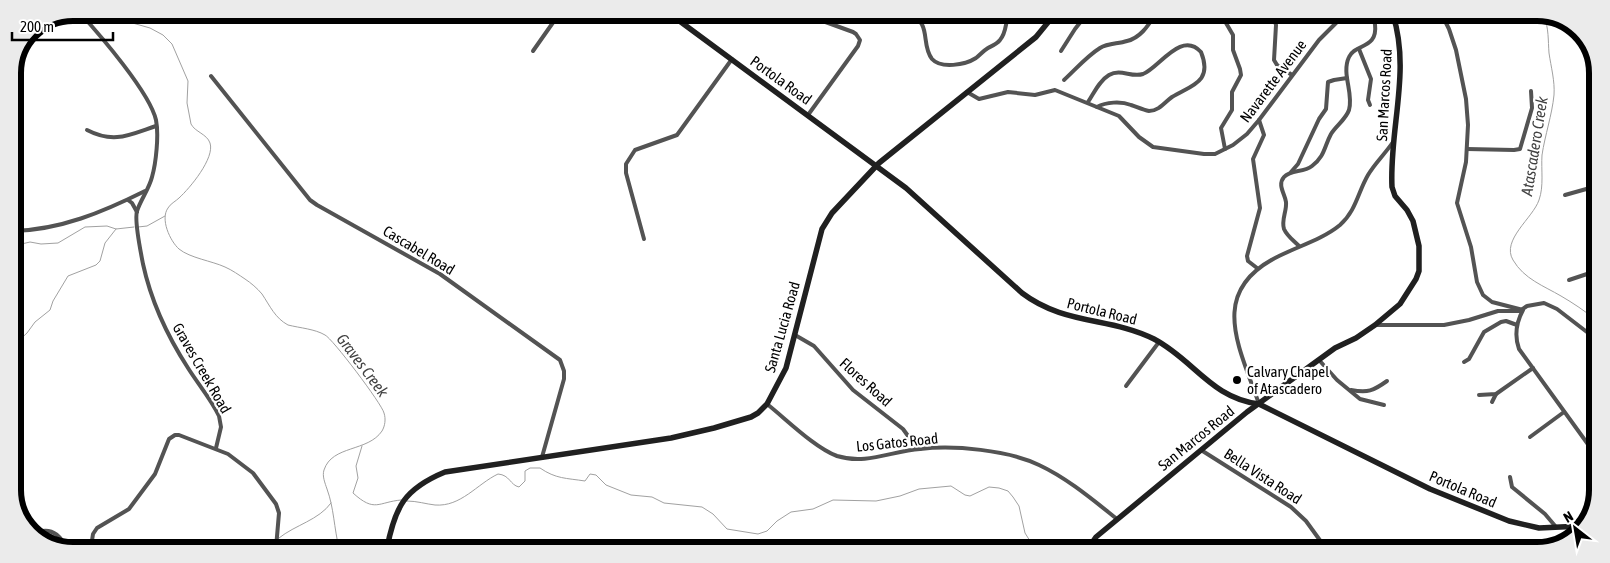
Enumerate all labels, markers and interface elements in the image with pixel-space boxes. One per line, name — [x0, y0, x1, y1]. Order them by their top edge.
scale bar — [12, 10, 114, 42]
text: 200 m — [20, 18, 54, 35]
street label: Navarette Avenue — [1236, 36, 1310, 126]
street label: San Marcos Road — [1373, 48, 1395, 142]
street label: Portola Road — [747, 52, 815, 108]
water label: Atascadero Creek — [1517, 94, 1551, 198]
street label: Cascabel Road — [380, 222, 458, 278]
street label: Santa Lucia Road — [761, 280, 803, 374]
street label: Portola Road — [1065, 294, 1139, 328]
street label: Graves Creek Road — [169, 320, 235, 416]
water label: Graves Creek — [333, 330, 393, 401]
street label: Flores Road — [836, 354, 896, 410]
place label: Calvary Chapel of Atascadero — [1247, 363, 1329, 397]
marker: Calvary Chapel of Atascadero — [1231, 374, 1243, 386]
street label: San Marcos Road — [1155, 402, 1237, 474]
street label: Los Gatos Road — [855, 429, 939, 455]
street label: Bella Vista Road — [1221, 445, 1305, 507]
street label: Portola Road — [1427, 467, 1499, 511]
north arrow — [1550, 503, 1600, 553]
text: N — [1561, 508, 1576, 526]

